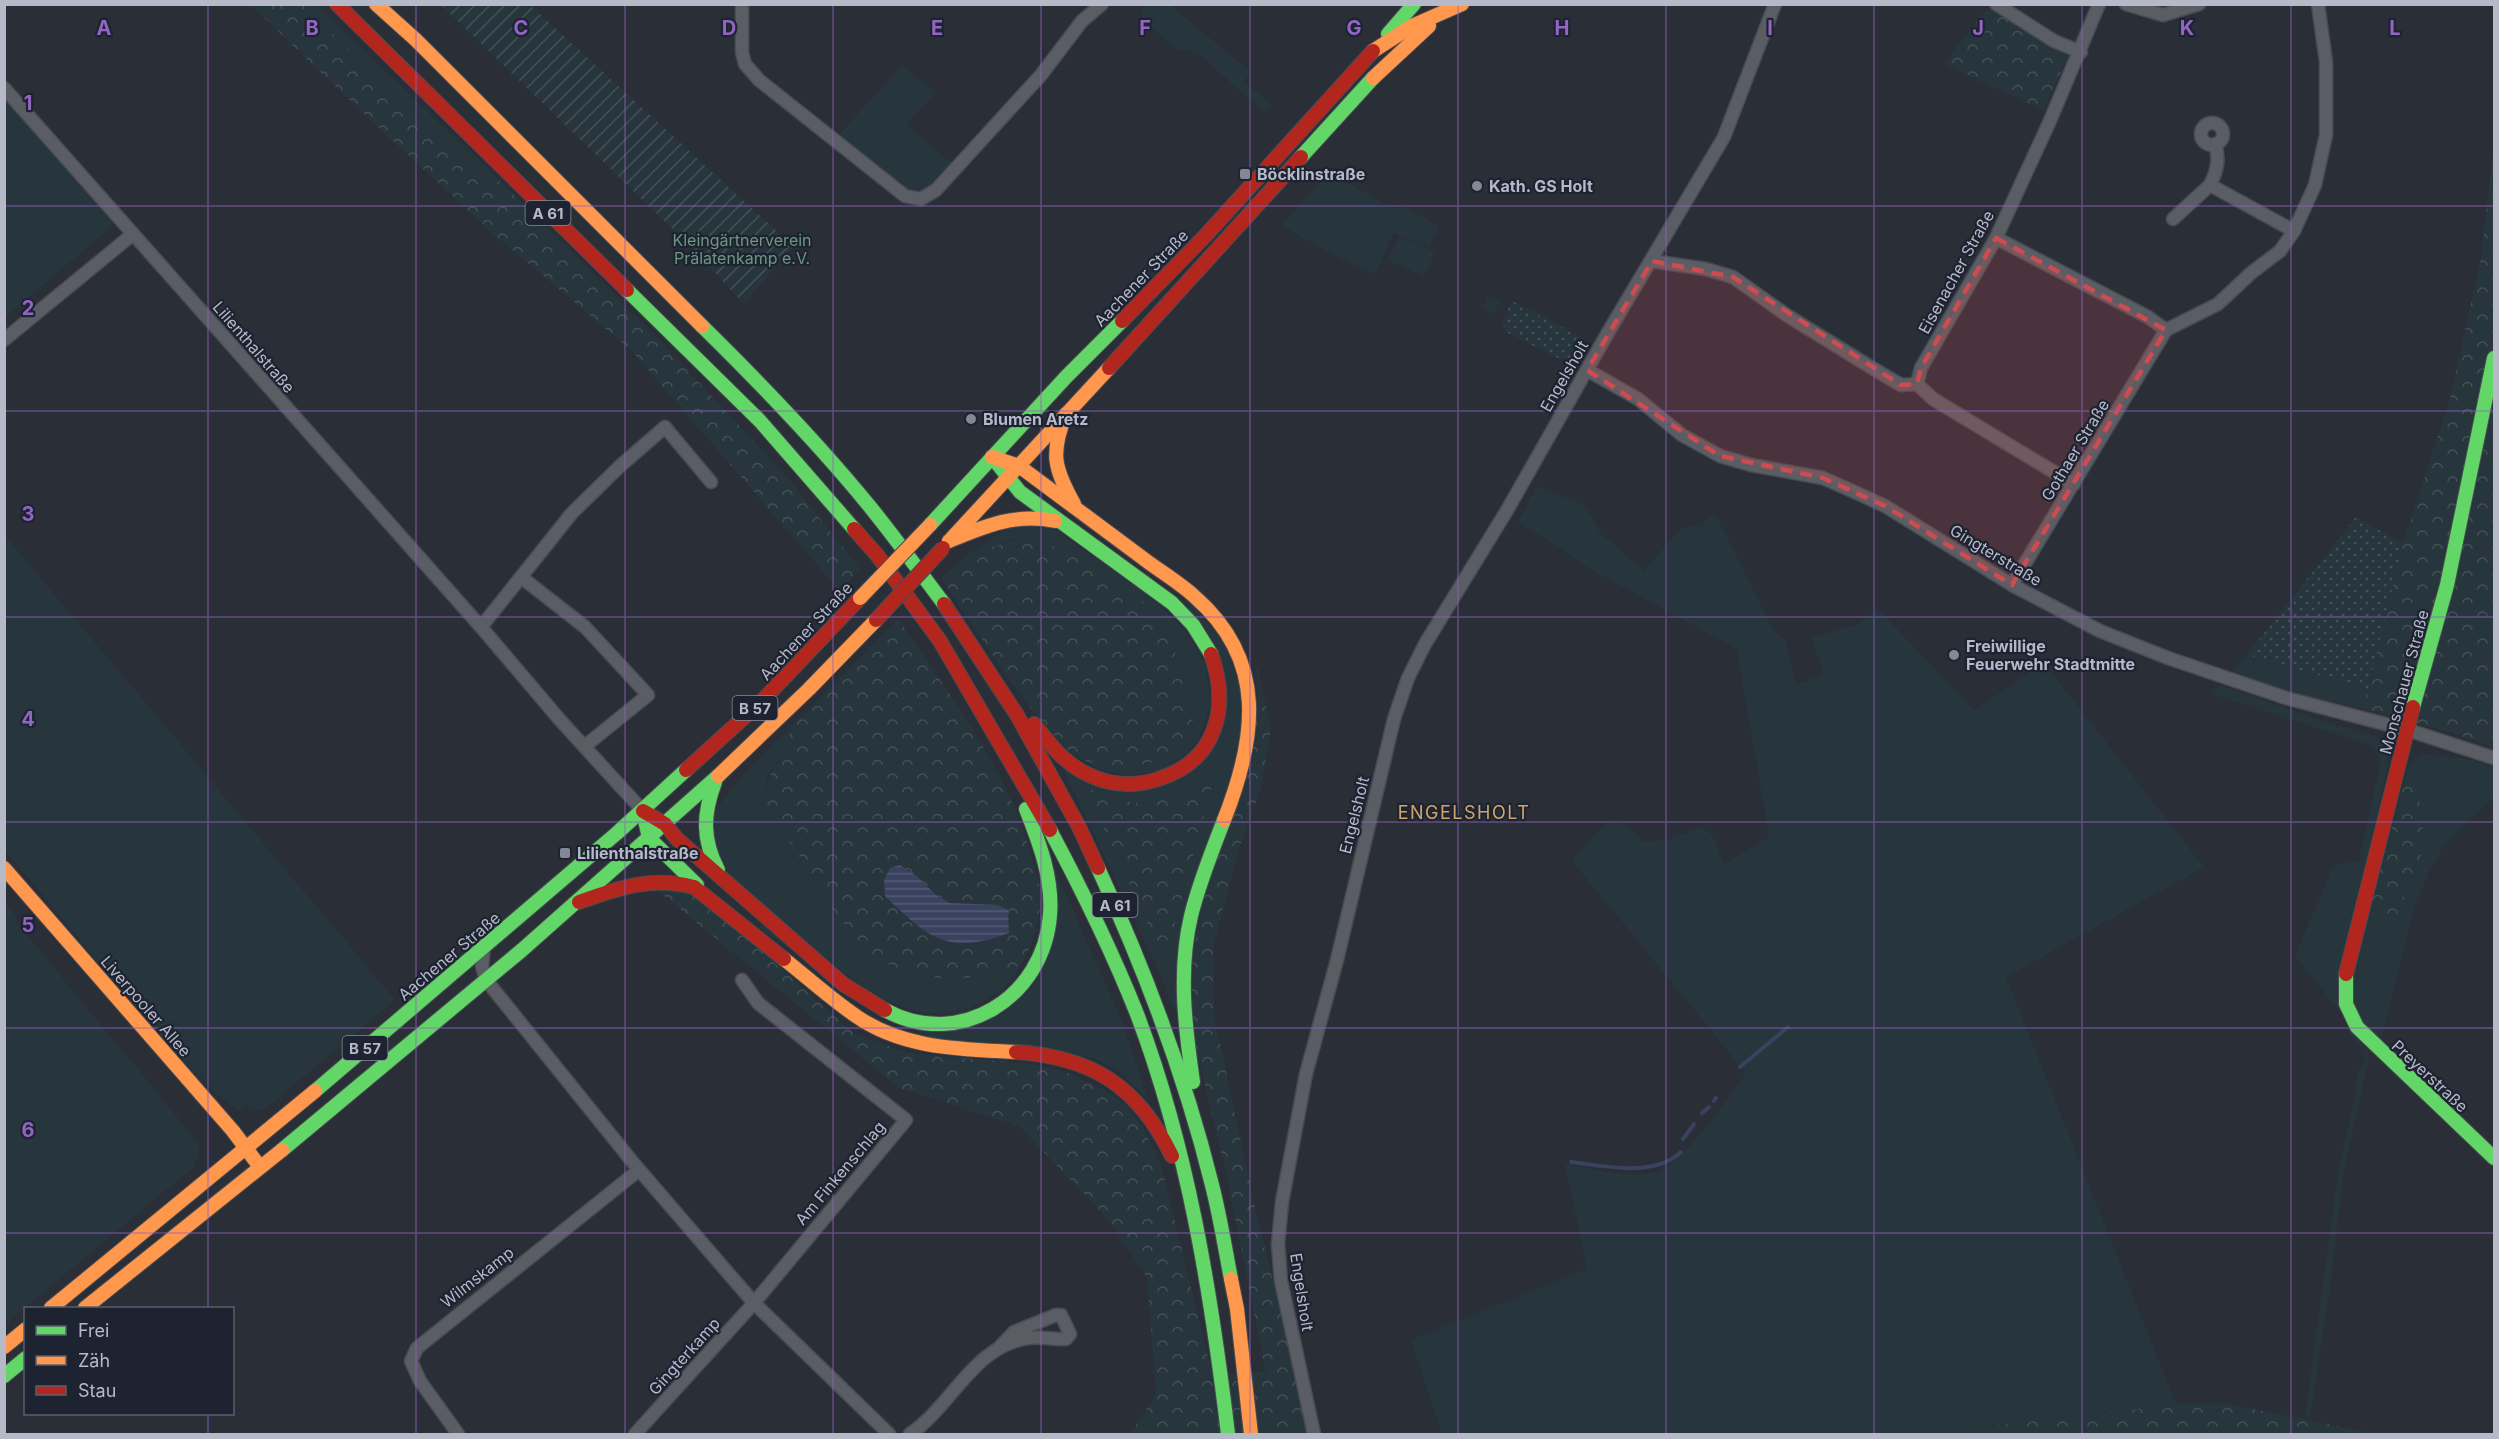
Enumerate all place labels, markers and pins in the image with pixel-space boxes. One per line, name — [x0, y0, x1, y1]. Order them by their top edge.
place label: Böcklinstraße — [1257, 164, 1365, 184]
marker: Böcklinstraße — [1238, 167, 1252, 181]
place label: Kath. GS Holt — [1489, 176, 1593, 196]
marker: Kath. GS Holt — [1470, 179, 1484, 193]
place label: Blumen Aretz — [983, 409, 1088, 429]
marker: Blumen Aretz — [964, 412, 978, 426]
place label: Freiwillige Feuerwehr Stadtmitte — [1966, 636, 2135, 674]
marker: Freiwillige Feuerwehr Stadtmitte — [1947, 648, 1961, 662]
place label: Lilienthalstraße — [577, 843, 698, 863]
marker: Lilienthalstraße — [558, 846, 572, 860]

